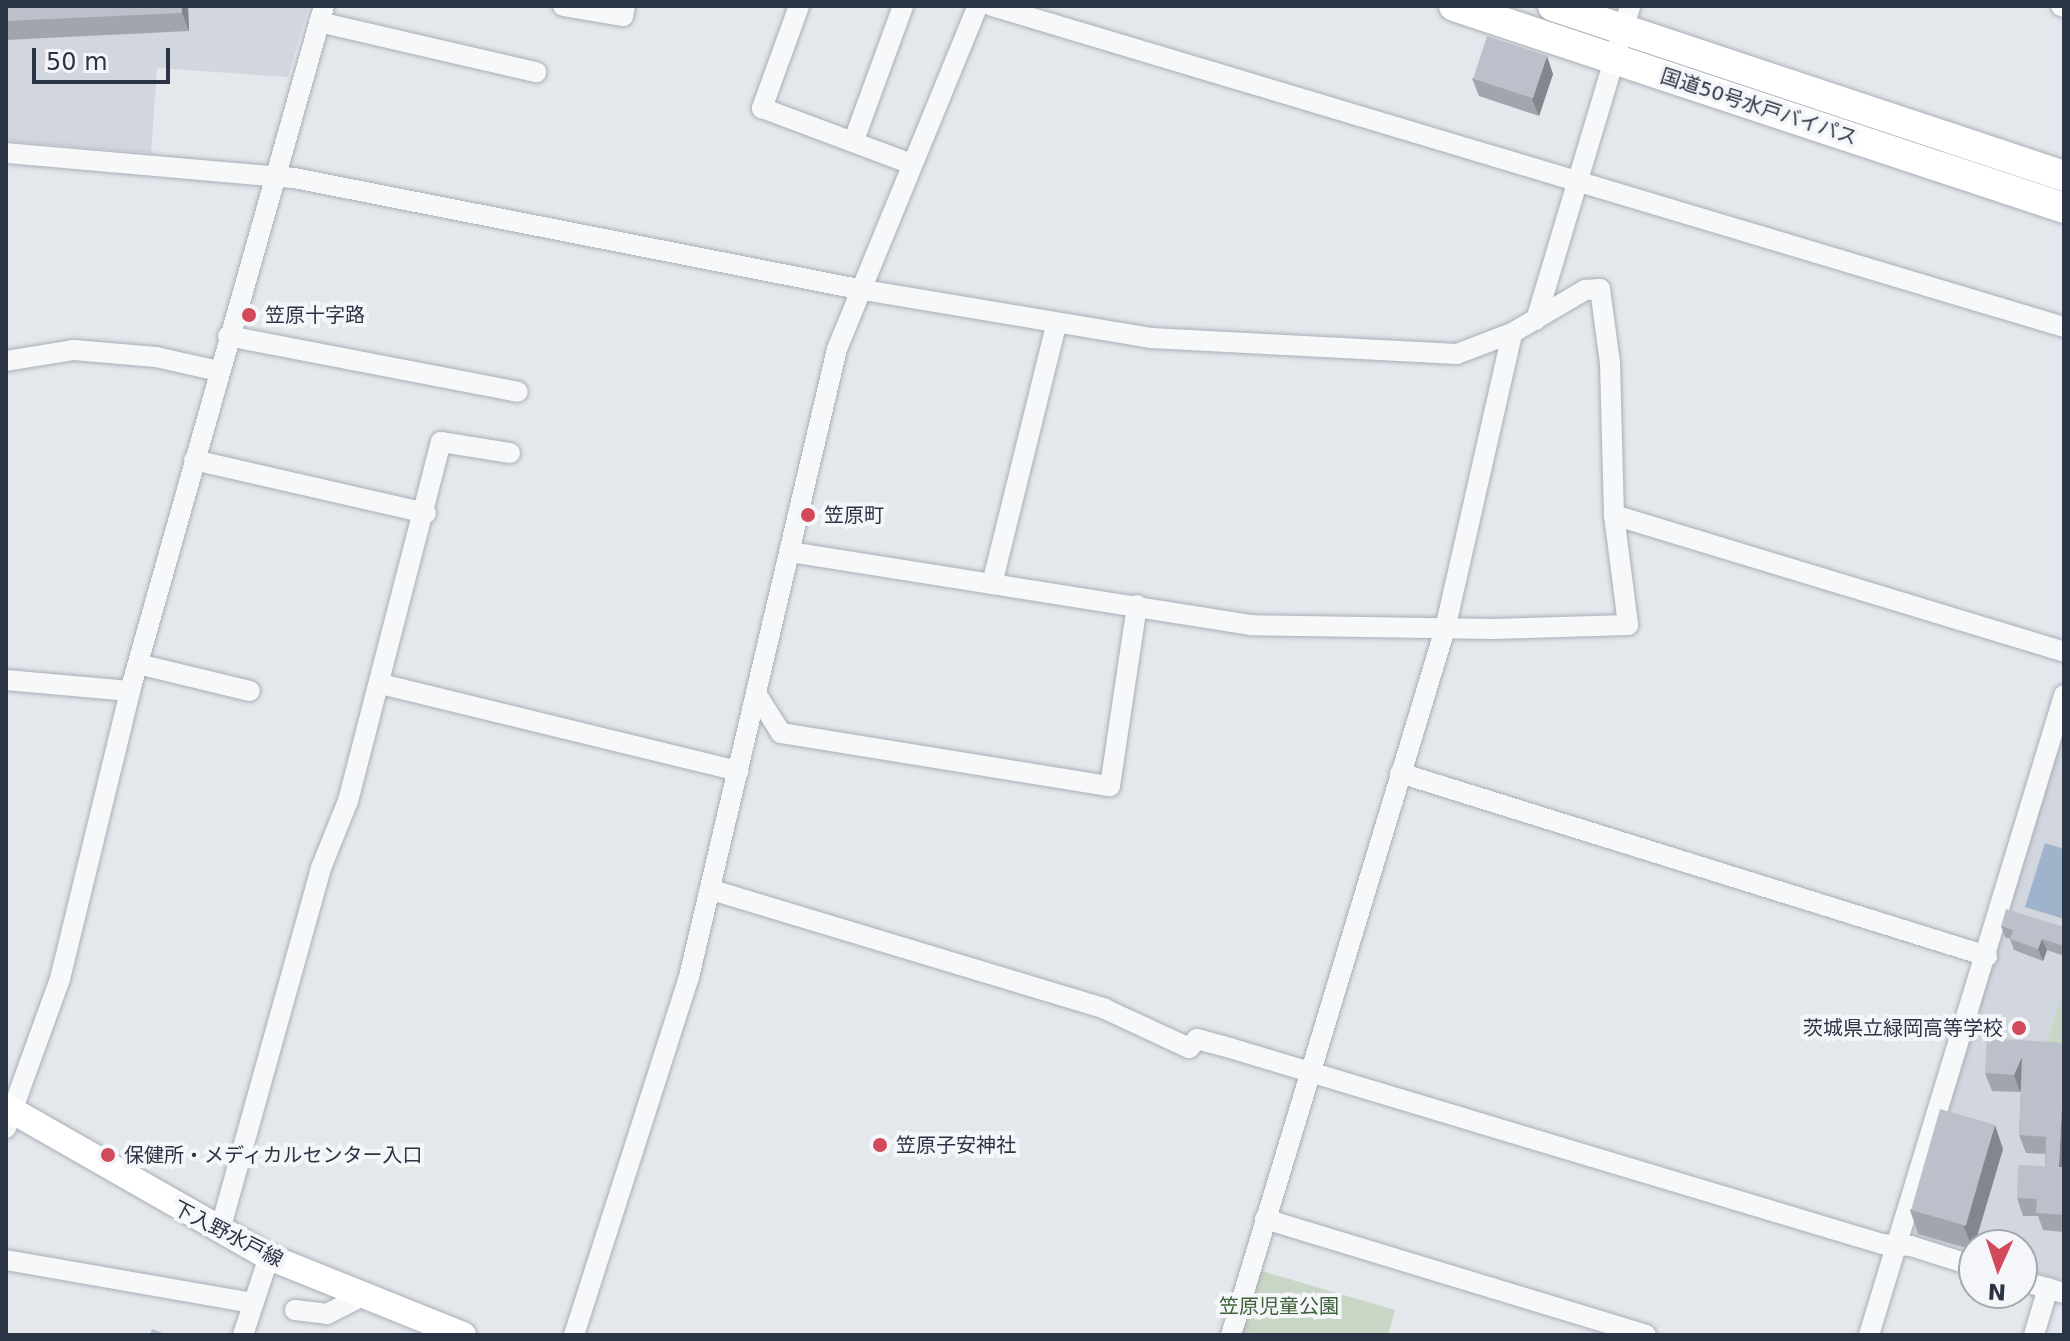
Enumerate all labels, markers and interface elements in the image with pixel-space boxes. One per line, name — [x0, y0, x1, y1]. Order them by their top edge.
scale bar — [36, 32, 174, 82]
text: 50 m — [46, 48, 108, 76]
street label: 国道50号水戸バイパス — [1658, 64, 1860, 150]
place label: 笠原十字路 — [265, 303, 365, 327]
marker: 笠原十字路 — [240, 306, 258, 324]
place label: 笠原町 — [824, 503, 884, 527]
marker: 笠原町 — [799, 506, 817, 524]
place label: 茨城県立緑岡高等学校 — [1803, 1016, 2003, 1040]
marker: 茨城県立緑岡高等学校 — [2010, 1019, 2028, 1037]
place label: 笠原子安神社 — [896, 1133, 1016, 1157]
marker: 笠原子安神社 — [871, 1136, 889, 1154]
place label: 保健所・メディカルセンター入口 — [124, 1143, 424, 1167]
marker: 保健所・メディカルセンター入口 — [99, 1146, 117, 1164]
street label: 下入野水戸線 — [169, 1196, 287, 1272]
north arrow — [1958, 1229, 2038, 1309]
text: N — [1987, 1279, 2007, 1304]
park label: 笠原児童公園 — [1219, 1294, 1339, 1318]

